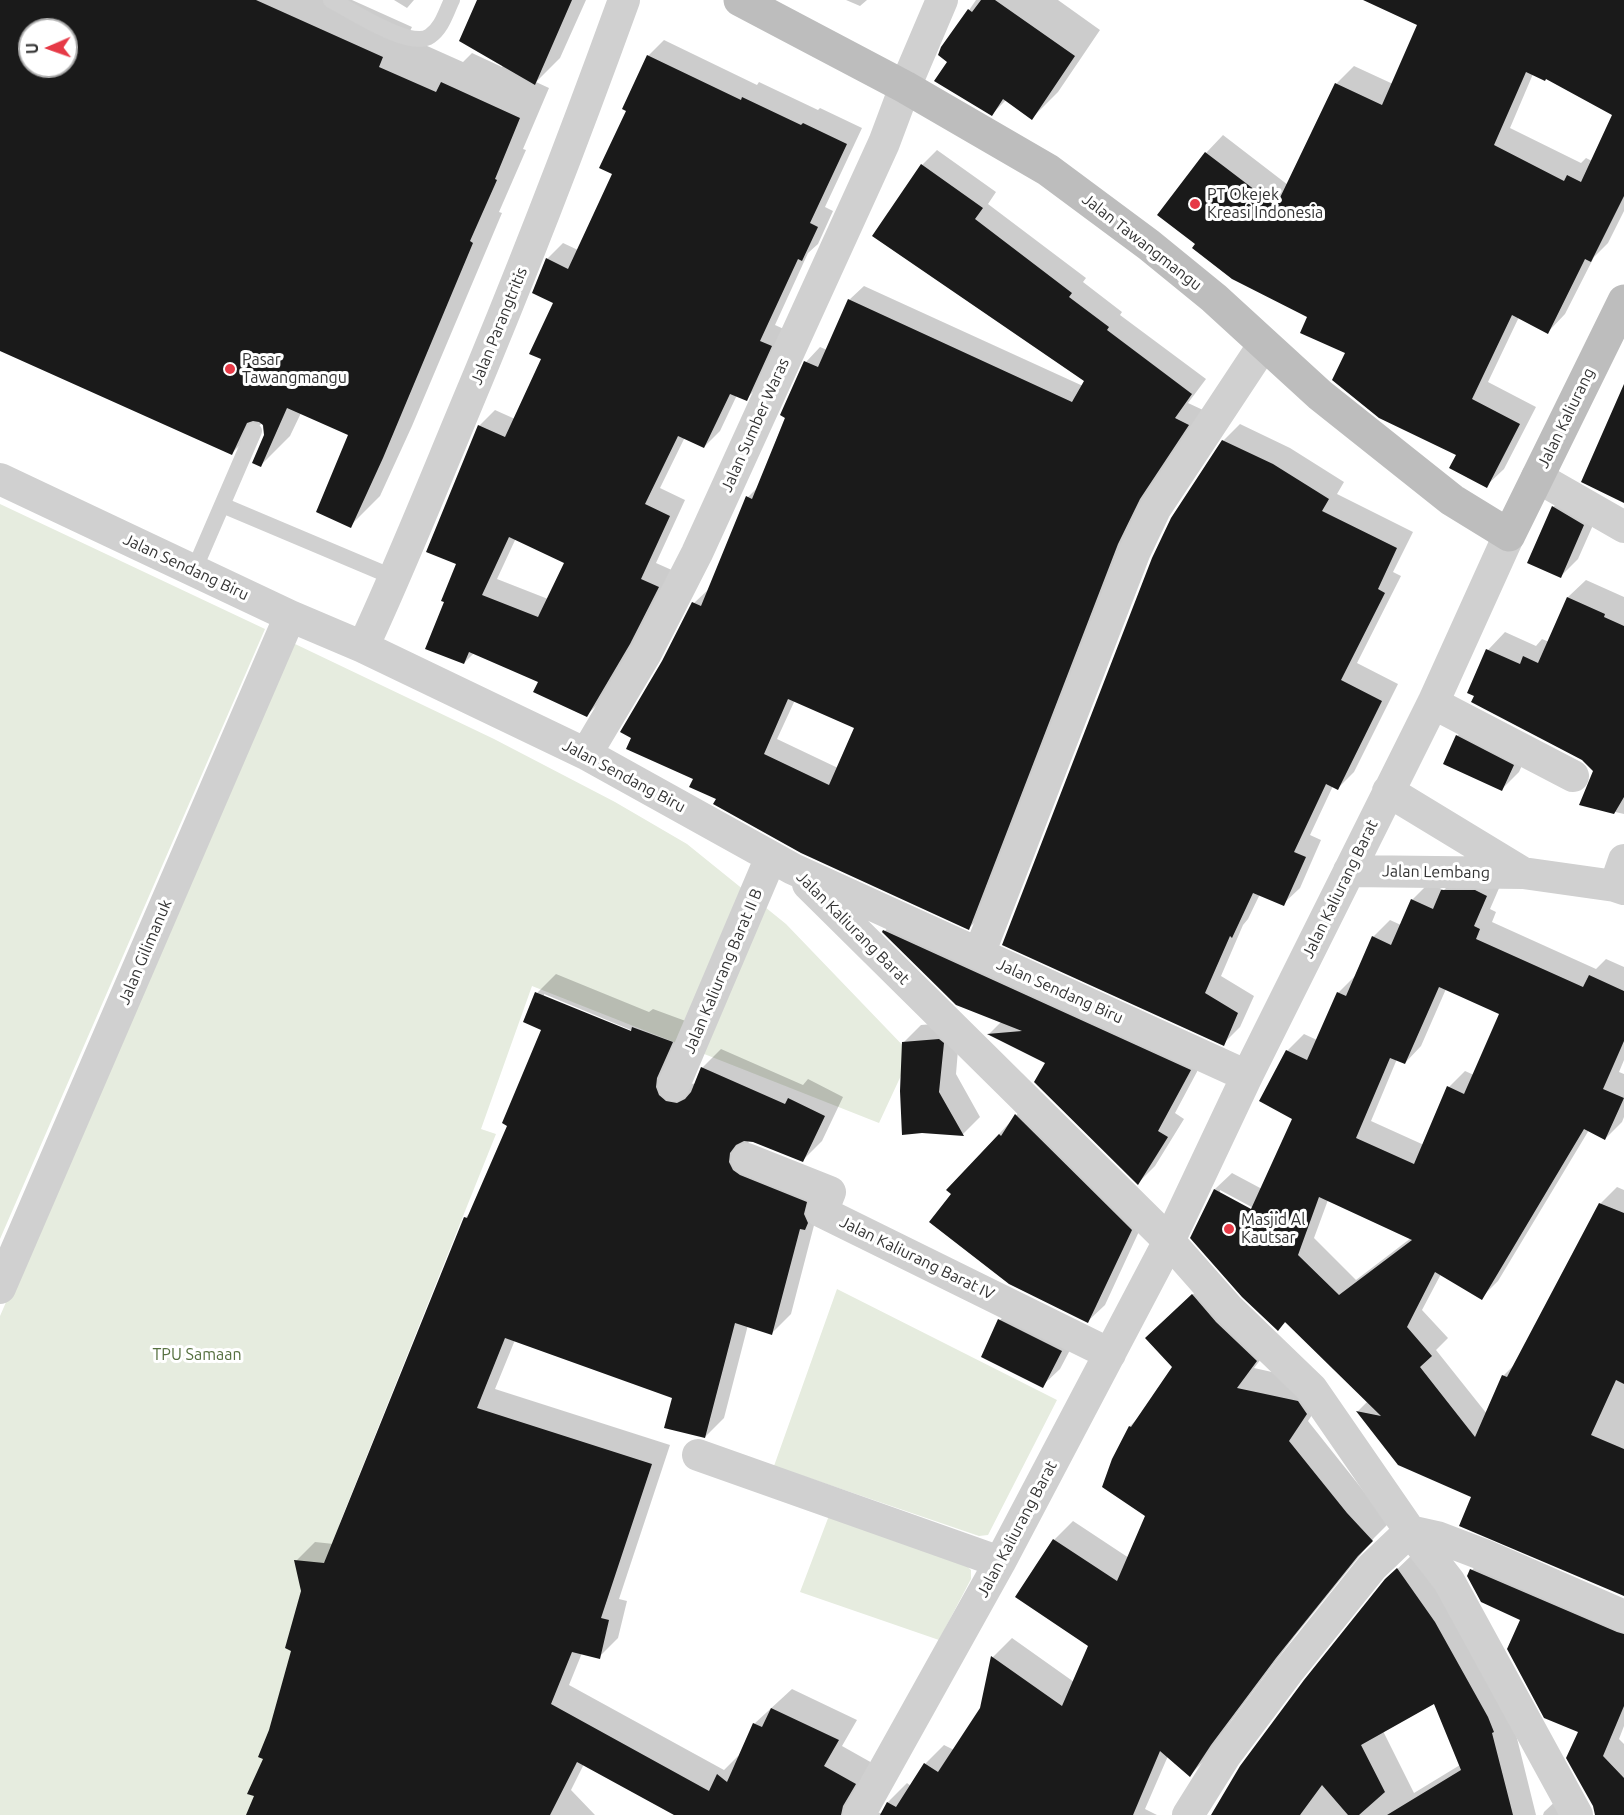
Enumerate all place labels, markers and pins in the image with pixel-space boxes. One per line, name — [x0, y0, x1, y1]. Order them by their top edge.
place label: PT Okejek Kreasi Indonesia — [1207, 185, 1323, 223]
marker: PT Okejek Kreasi Indonesia — [1188, 197, 1202, 211]
place label: Pasar Tawangmangu — [242, 350, 347, 388]
marker: Pasar Tawangmangu — [223, 362, 237, 376]
place label: Masjid Al Kautsar — [1241, 1210, 1305, 1248]
marker: Masjid Al Kautsar — [1222, 1222, 1236, 1236]

